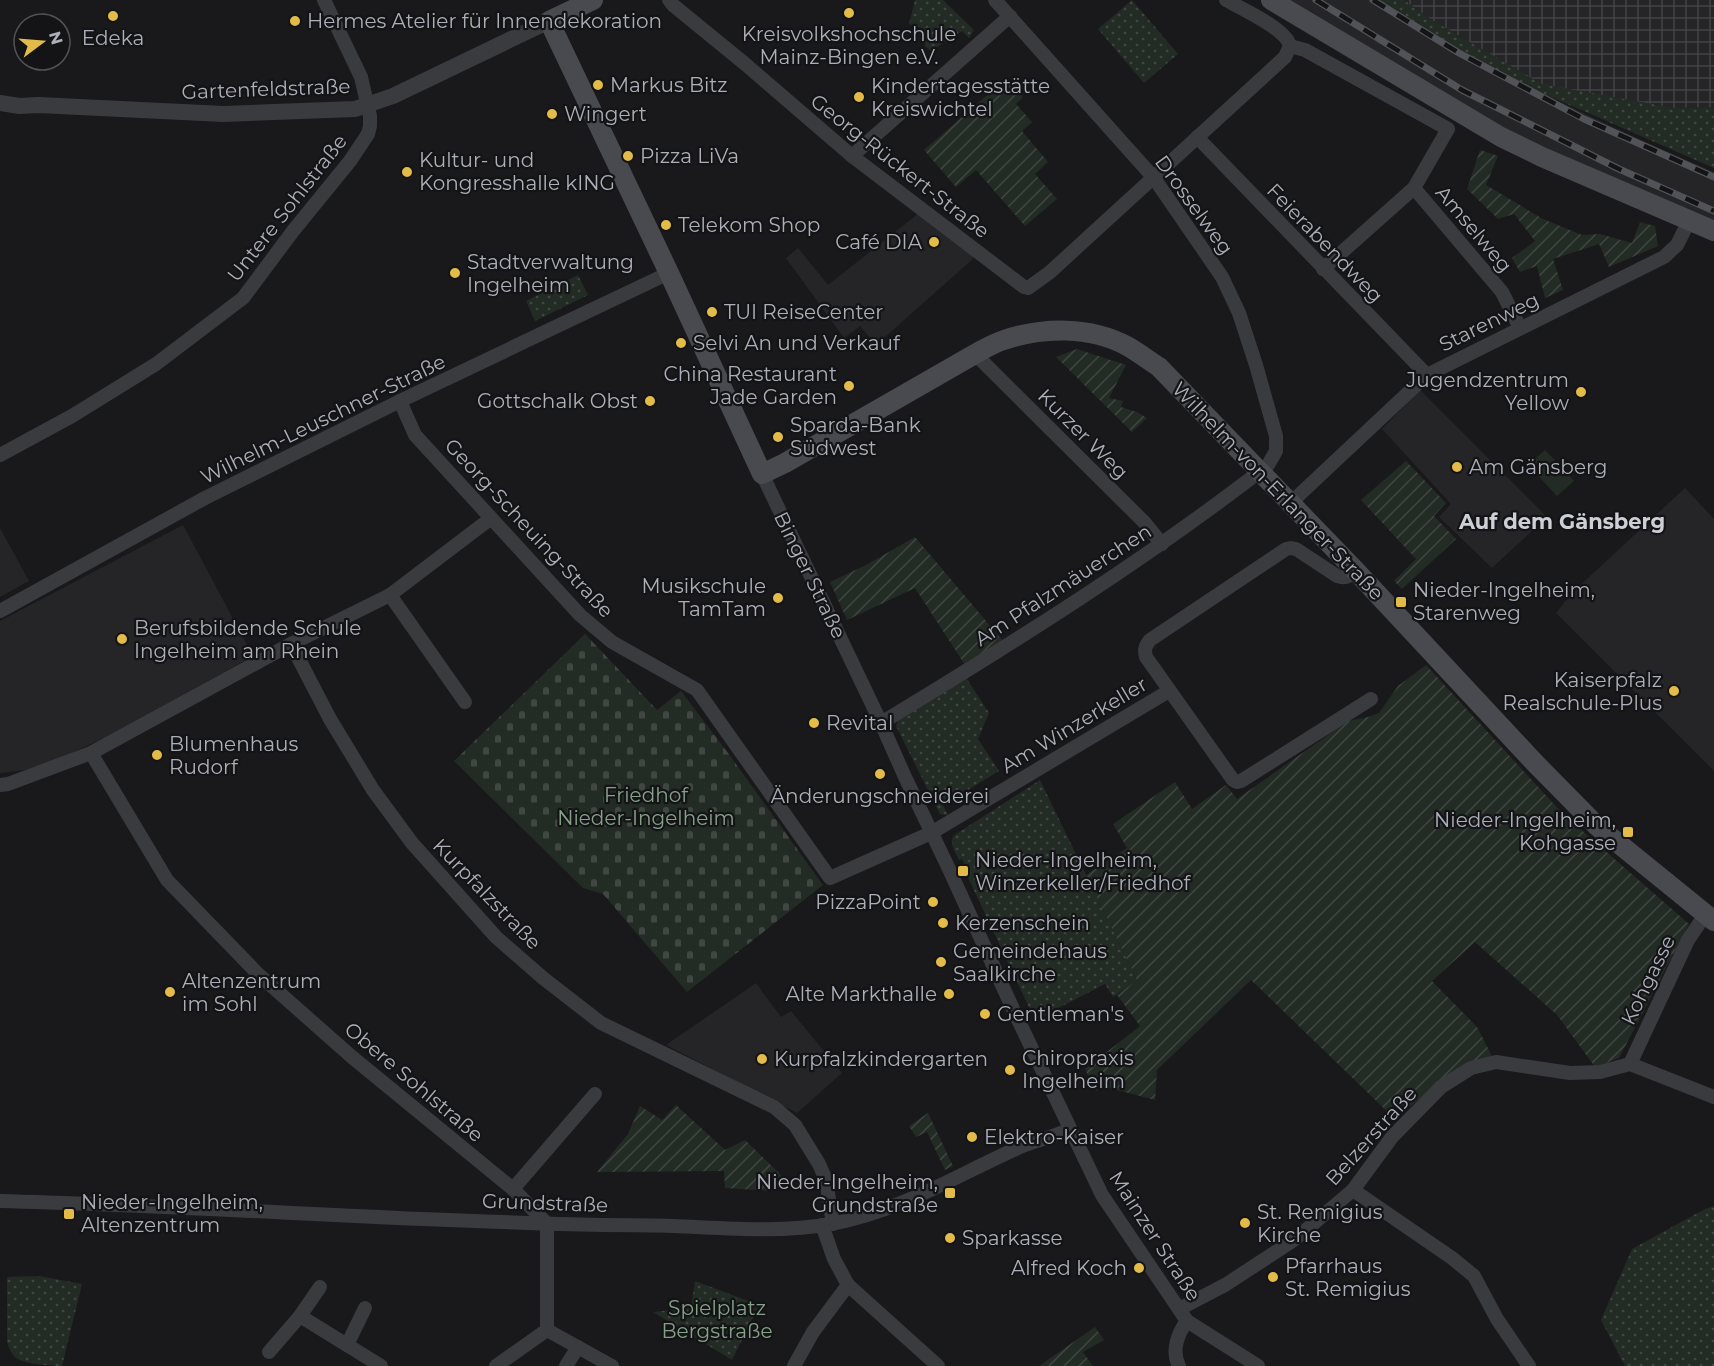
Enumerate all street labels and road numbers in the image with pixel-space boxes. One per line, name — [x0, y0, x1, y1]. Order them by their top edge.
street label: Gartenfeldstraße — [181, 74, 351, 104]
street label: Georg-Rückert-Straße — [806, 89, 994, 243]
street label: Untere Sohlstraße — [222, 130, 352, 286]
street label: Drosselweg — [1150, 151, 1238, 259]
street label: Feierabendweg — [1262, 178, 1388, 308]
street label: Amselweg — [1431, 181, 1517, 277]
street label: Starenweg — [1435, 288, 1543, 356]
street label: Wilhelm-Leuschner-Straße — [197, 349, 449, 489]
street label: Wilhelm-von-Erlanger-Straße — [1167, 377, 1389, 605]
street label: Kurzer Weg — [1033, 384, 1133, 484]
street label: Georg-Scheuing-Straße — [440, 434, 618, 622]
street label: Binger Straße — [769, 508, 851, 642]
street label: Am Pfalzmäuerchen — [970, 519, 1156, 651]
street label: Am Winzerkeller — [997, 672, 1151, 778]
street label: Kurpfalzstraße — [428, 834, 546, 954]
street label: Kohgasse — [1616, 931, 1680, 1029]
street label: Obere Sohlstraße — [340, 1017, 488, 1147]
street label: Belzerstraße — [1320, 1082, 1422, 1190]
street label: Mainzer Straße — [1104, 1167, 1206, 1305]
street label: Grundstraße — [481, 1189, 609, 1217]

